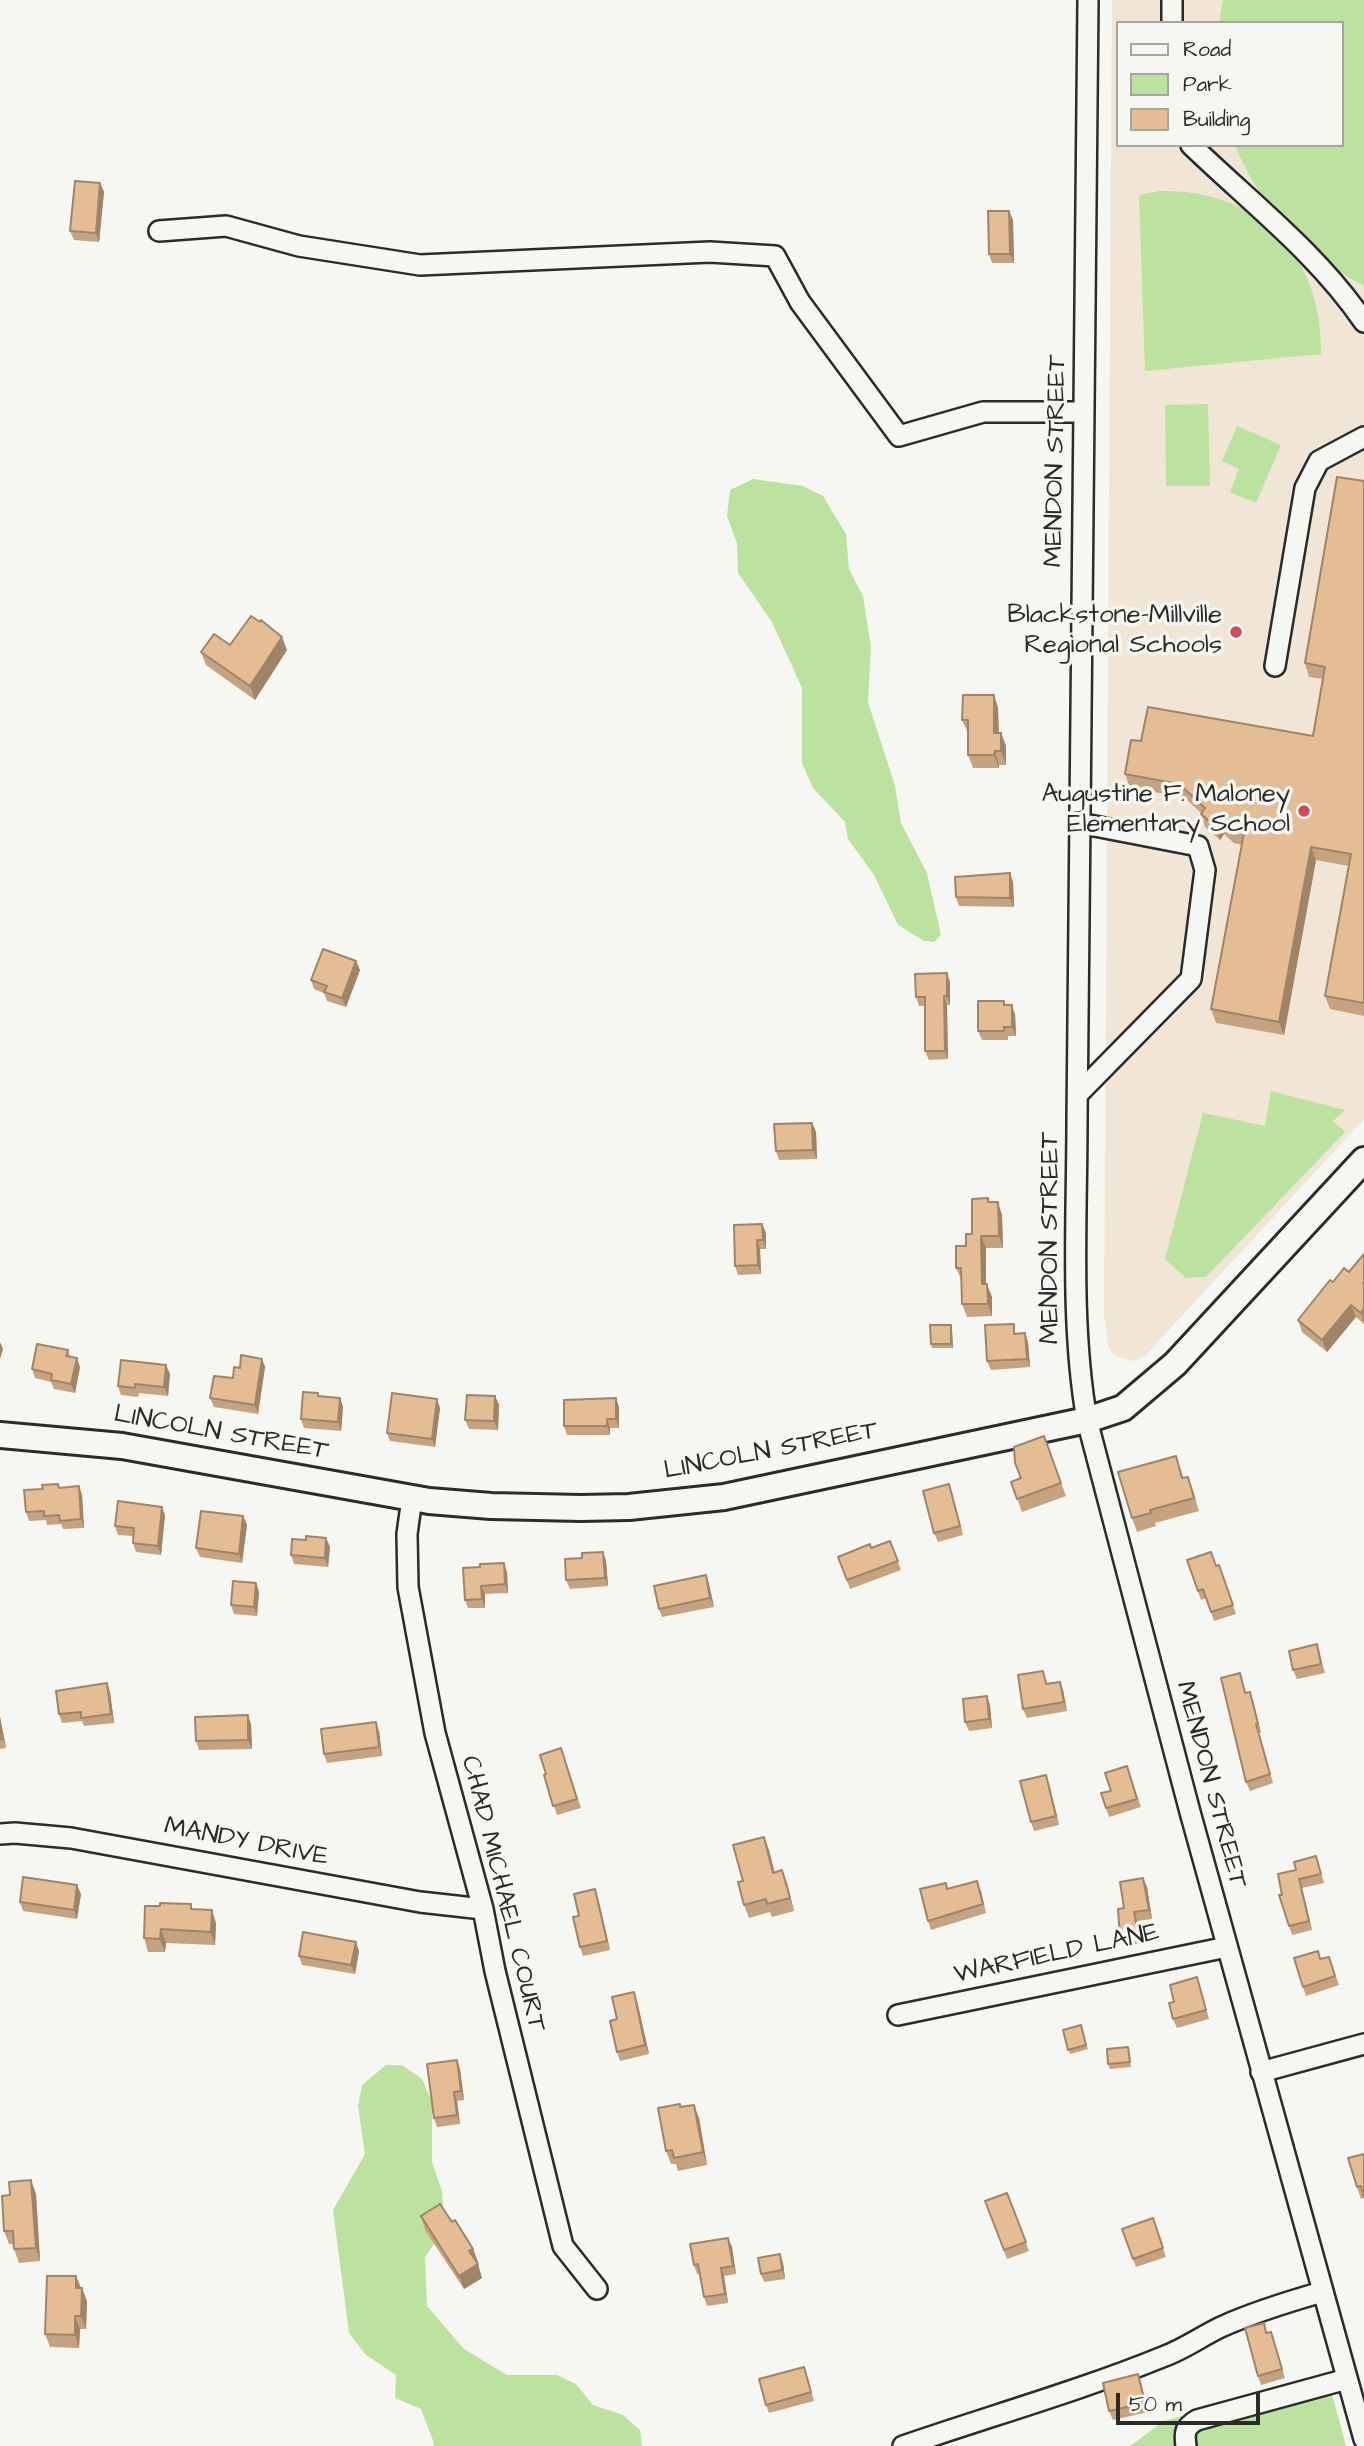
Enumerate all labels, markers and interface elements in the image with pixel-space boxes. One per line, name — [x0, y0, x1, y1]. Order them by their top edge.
legend — [1116, 21, 1343, 147]
text: Road — [1183, 35, 1231, 64]
text: Park — [1183, 70, 1232, 99]
text: Building — [1183, 105, 1250, 134]
street label: MENDON STREET — [1040, 354, 1074, 568]
place label: Blackstone-Millville Regional Schools — [1007, 601, 1222, 662]
marker: Blackstone-Millville Regional Schools — [1228, 624, 1244, 640]
place label: Augustine F. Maloney Elementary School — [1042, 780, 1290, 842]
marker: Augustine F. Maloney Elementary School — [1296, 803, 1312, 819]
street label: MENDON STREET — [1036, 1132, 1068, 1344]
street label: LINCOLN STREET — [111, 1400, 331, 1468]
street label: LINCOLN STREET — [661, 1416, 881, 1488]
street label: MENDON STREET — [1167, 1678, 1253, 1892]
street label: CHAD MICHAEL COURT — [453, 1753, 551, 2035]
street label: MANDY DRIVE — [161, 1812, 331, 1874]
street label: WARFIELD LANE — [952, 1918, 1162, 1992]
scale bar — [1119, 2380, 1262, 2424]
text: 50 m — [1129, 2390, 1182, 2419]

